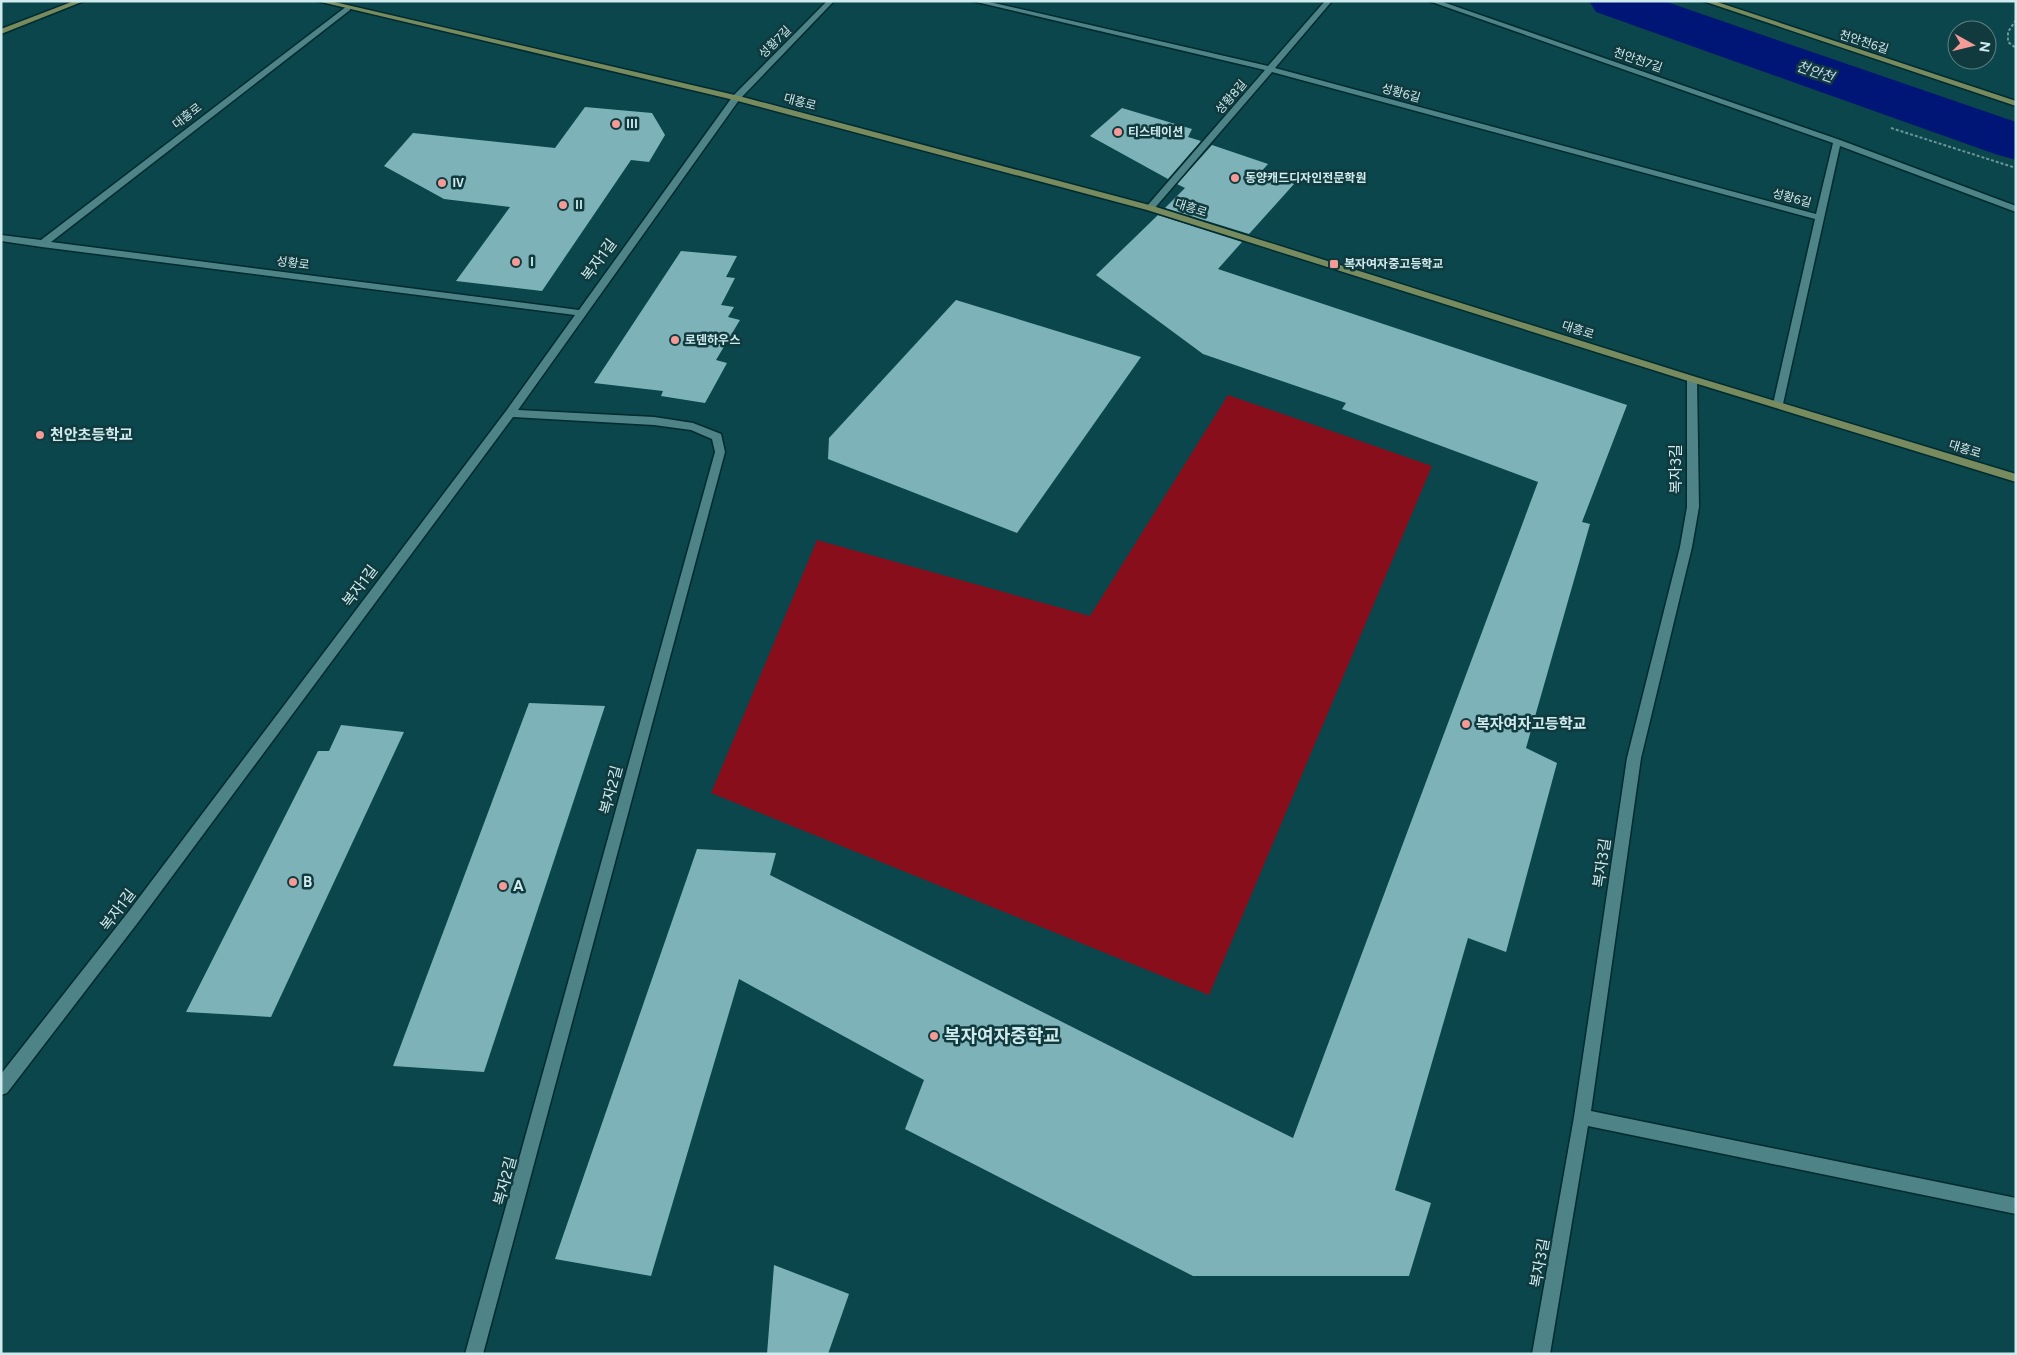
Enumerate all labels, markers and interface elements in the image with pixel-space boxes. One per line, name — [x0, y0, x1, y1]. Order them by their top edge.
north arrow — [1947, 20, 1997, 70]
street label: 성황7길 — [756, 23, 794, 61]
street label: 천안천6길 — [1838, 27, 1890, 57]
text: N — [1975, 40, 1994, 53]
street label: 천안천7길 — [1612, 45, 1664, 75]
water label: 천안천 — [1794, 58, 1837, 87]
street label: 성황8길 — [1212, 77, 1250, 117]
street label: 성황6길 — [1380, 81, 1422, 105]
street label: 대흥로 — [782, 91, 818, 113]
street label: 대흥로 — [170, 100, 204, 132]
place label: Ⅲ — [626, 117, 638, 131]
marker: Ⅲ — [610, 118, 622, 130]
place label: 티스테이션 — [1128, 125, 1183, 139]
marker: 티스테이션 — [1112, 126, 1124, 138]
place label: 동양캐드디자인전문학원 — [1245, 171, 1366, 185]
marker: 동양캐드디자인전문학원 — [1229, 172, 1241, 184]
place label: Ⅳ — [452, 176, 464, 190]
marker: Ⅳ — [436, 177, 448, 189]
street label: 성황6길 — [1771, 186, 1813, 210]
street label: 대흥로 — [1173, 196, 1209, 220]
place label: Ⅱ — [573, 198, 585, 212]
marker: Ⅱ — [557, 199, 569, 211]
street label: 복자1길 — [578, 235, 620, 285]
street label: 성황로 — [276, 254, 310, 272]
place label: Ⅰ — [526, 255, 538, 269]
marker: Ⅰ — [510, 256, 522, 268]
place label: 복자여자중고등학교 — [1344, 257, 1443, 271]
marker: 복자여자중고등학교 — [1328, 258, 1340, 270]
street label: 대흥로 — [1560, 318, 1596, 342]
place label: 로덴하우스 — [685, 333, 740, 347]
marker: 로덴하우스 — [669, 334, 681, 346]
place label: 천안초등학교 — [50, 426, 133, 444]
marker: 천안초등학교 — [34, 429, 46, 441]
street label: 대흥로 — [1947, 437, 1983, 461]
street label: 복자3길 — [1667, 444, 1685, 494]
street label: 복자1길 — [338, 562, 382, 610]
place label: 복자여자고등학교 — [1476, 715, 1587, 733]
marker: 복자여자고등학교 — [1460, 718, 1472, 730]
street label: 복자2길 — [596, 764, 626, 816]
street label: 복자3길 — [1590, 837, 1614, 889]
place label: B — [303, 873, 312, 891]
marker: B — [287, 876, 299, 888]
place label: A — [513, 877, 524, 895]
marker: A — [497, 880, 509, 892]
street label: 복자1길 — [96, 886, 140, 934]
place label: 복자여자중학교 — [944, 1025, 1060, 1047]
marker: 복자여자중학교 — [928, 1030, 940, 1042]
street label: 복자2길 — [490, 1155, 520, 1207]
street label: 복자3길 — [1527, 1237, 1553, 1289]

